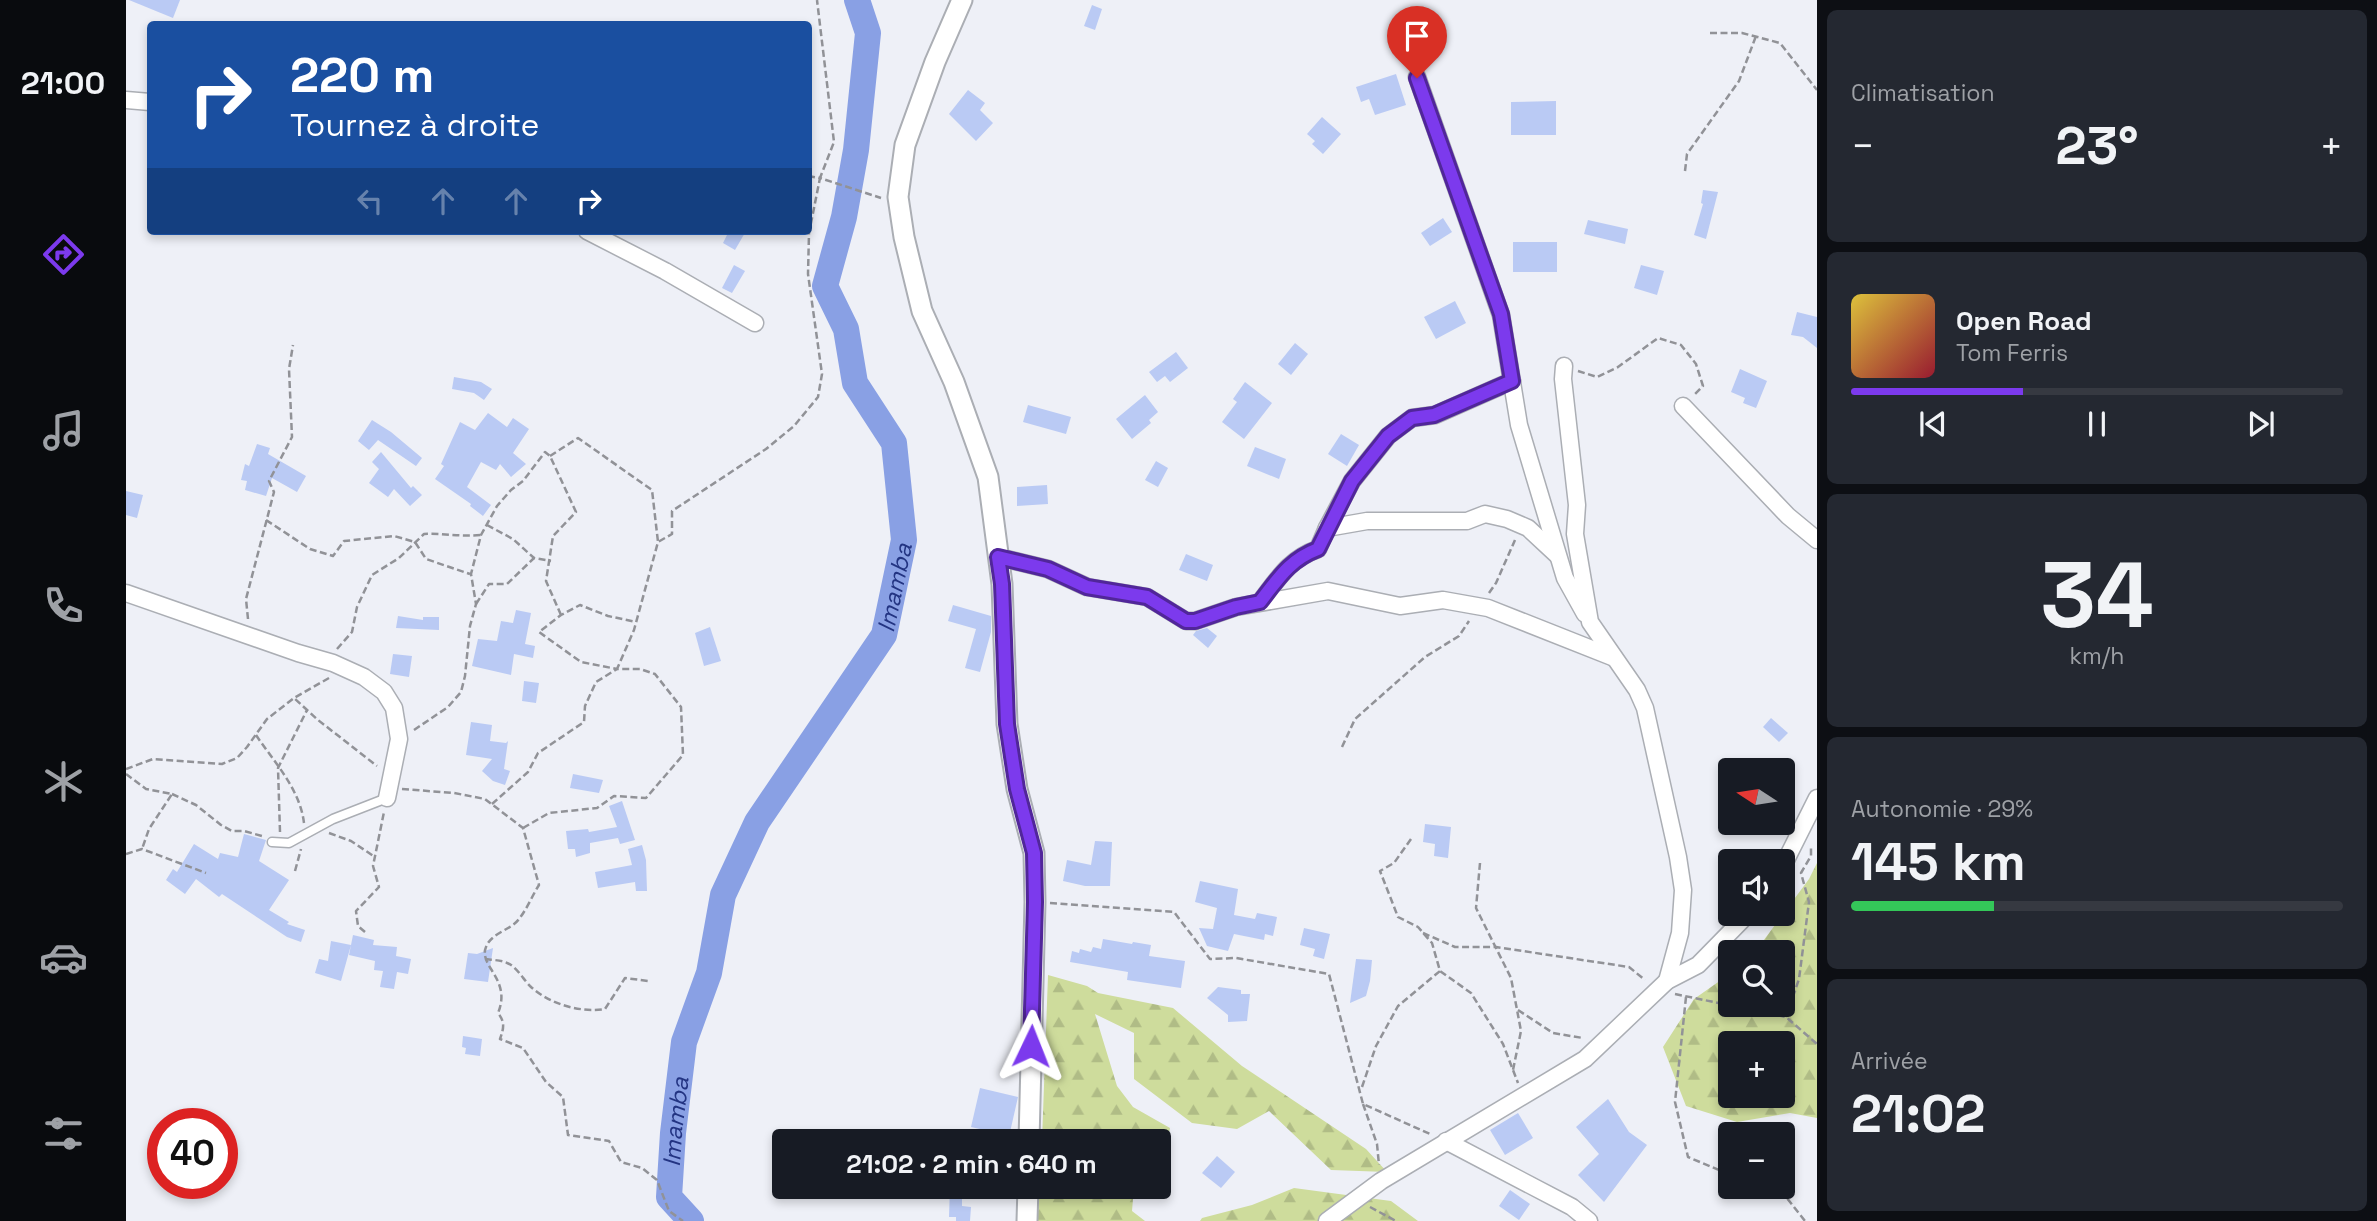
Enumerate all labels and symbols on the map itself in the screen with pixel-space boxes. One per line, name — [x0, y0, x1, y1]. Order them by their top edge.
pin — [1387, 6, 1447, 78]
water label: Imamba — [870, 540, 918, 635]
north arrow — [1718, 758, 1796, 835]
position arrow — [994, 1009, 1068, 1083]
water label: Imamba — [655, 1075, 695, 1168]
speed limit sign: 40 — [147, 1108, 238, 1199]

